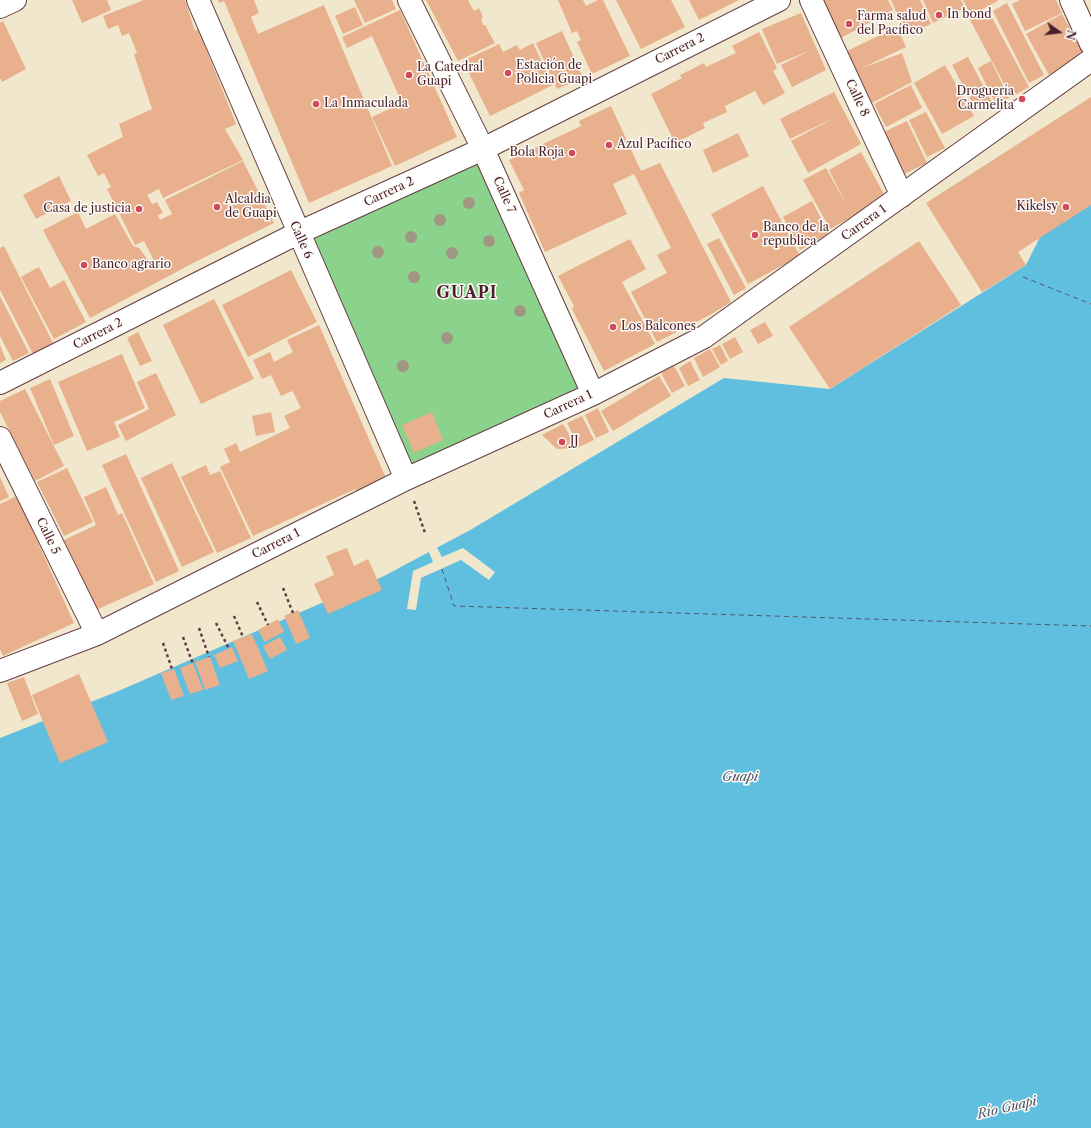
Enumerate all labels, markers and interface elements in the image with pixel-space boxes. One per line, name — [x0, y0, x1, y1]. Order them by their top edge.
place label: In bond — [947, 8, 992, 22]
place label: Farma salud del Pacífico — [857, 10, 926, 38]
marker: In bond — [934, 10, 944, 20]
north arrow — [1039, 12, 1079, 52]
marker: Farma salud del Pacífico — [844, 19, 854, 29]
text: N — [1063, 29, 1079, 41]
street label: Carrera 2 — [653, 30, 707, 68]
place label: Estación de Policia Guapi — [516, 59, 592, 87]
place label: La Catedral Guapi — [417, 61, 483, 89]
marker: Estación de Policia Guapi — [503, 68, 513, 78]
marker: La Catedral Guapi — [404, 70, 414, 80]
street label: Calle 8 — [842, 77, 872, 119]
place label: Droguería Carmelita — [957, 85, 1014, 113]
marker: Droguería Carmelita — [1017, 94, 1027, 104]
place label: La Inmaculada — [324, 97, 408, 111]
marker: La Inmaculada — [311, 99, 321, 109]
place label: Azul Pacífico — [617, 138, 691, 152]
marker: Azul Pacífico — [604, 140, 614, 150]
place label: Bola Roja — [509, 146, 564, 160]
marker: Bola Roja — [567, 148, 577, 158]
street label: Carrera 2 — [362, 174, 416, 210]
street label: Calle 7 — [490, 174, 518, 216]
place label: Alcaldia de Guapi — [225, 193, 277, 221]
place label: Kikelsy — [1016, 200, 1058, 214]
place label: Casa de justicia — [43, 202, 131, 216]
marker: Alcaldia de Guapi — [212, 202, 222, 212]
street label: Carrera 1 — [839, 202, 889, 244]
marker: Kikelsy — [1061, 202, 1071, 212]
marker: Casa de justicia — [134, 204, 144, 214]
street label: Calle 6 — [286, 219, 316, 261]
place label: Banco de la republica — [763, 221, 829, 249]
marker: Banco de la republica — [750, 230, 760, 240]
place label: Banco agrario — [92, 258, 171, 272]
marker: Banco agrario — [79, 260, 89, 270]
district label: GUAPI — [437, 283, 497, 303]
street label: Carrera 2 — [71, 315, 125, 353]
place label: Los Balcones — [621, 320, 696, 334]
marker: Los Balcones — [608, 322, 618, 332]
street label: Carrera 1 — [541, 388, 595, 422]
place label: JJ — [570, 435, 579, 449]
marker: JJ — [557, 437, 567, 447]
street label: Calle 5 — [33, 515, 63, 557]
street label: Carrera 1 — [250, 526, 302, 562]
water label: Guapi — [722, 769, 758, 785]
water label: Río Guapi — [976, 1094, 1038, 1122]

